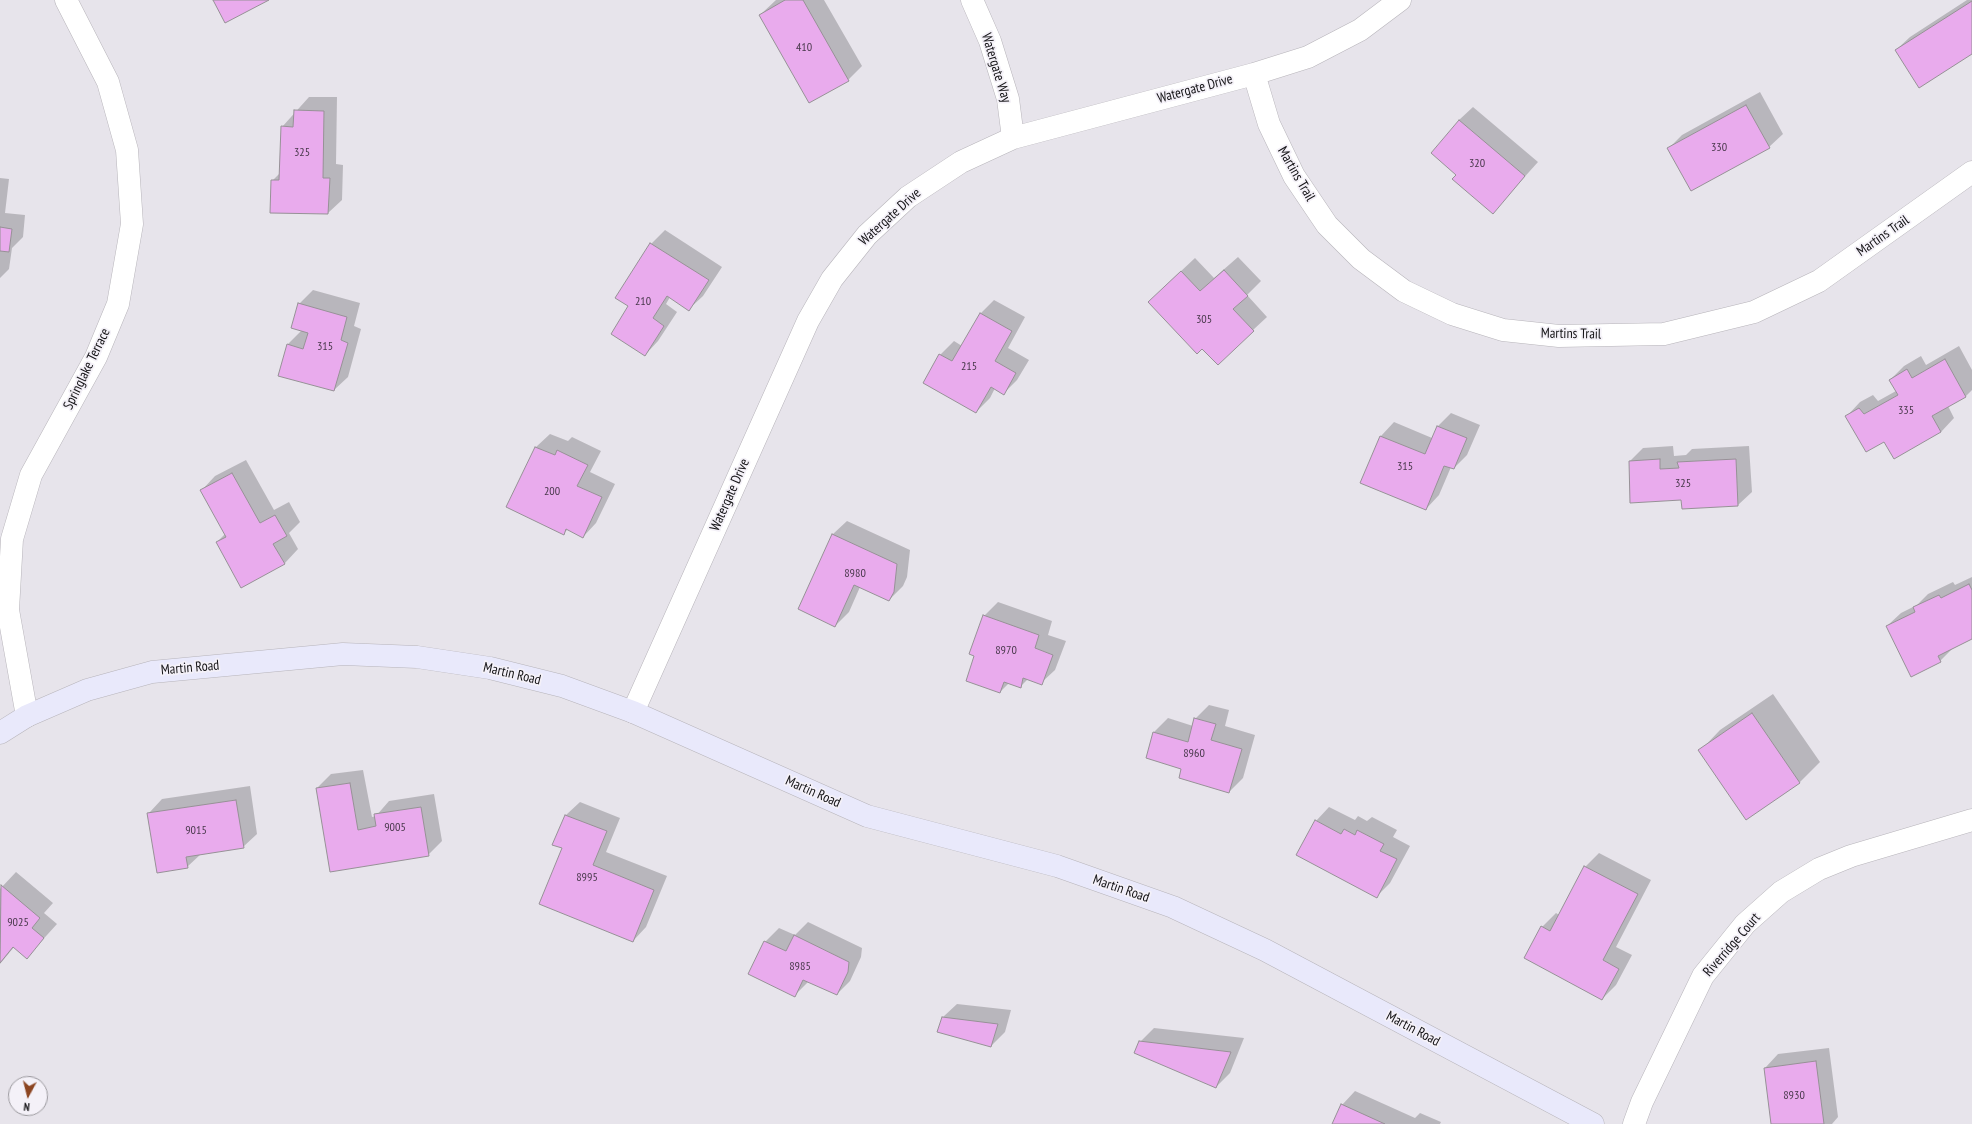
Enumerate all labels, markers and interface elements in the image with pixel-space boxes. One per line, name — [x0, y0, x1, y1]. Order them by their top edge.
street label: Watergate Way — [977, 31, 1015, 105]
house number: 410 — [796, 41, 812, 55]
street label: Watergate Drive — [1155, 71, 1235, 107]
house number: 330 — [1711, 141, 1727, 155]
street label: Martins Trail — [1274, 144, 1318, 204]
house number: 325 — [294, 146, 310, 160]
house number: 320 — [1469, 157, 1485, 171]
street label: Watergate Drive — [856, 185, 924, 249]
street label: Martins Trail — [1854, 212, 1912, 260]
house number: 210 — [635, 295, 651, 309]
house number: 305 — [1196, 313, 1212, 327]
street label: Martins Trail — [1541, 325, 1601, 343]
street label: Springlake Terrace — [60, 326, 114, 412]
house number: 315 — [317, 340, 333, 354]
house number: 215 — [961, 360, 977, 374]
house number: 335 — [1898, 404, 1914, 418]
street label: Watergate Drive — [707, 456, 753, 534]
house number: 315 — [1397, 460, 1413, 474]
house number: 325 — [1675, 477, 1691, 491]
house number: 200 — [544, 485, 560, 499]
house number: 8980 — [844, 567, 866, 581]
house number: 8970 — [995, 644, 1017, 658]
street label: Martin Road — [160, 657, 220, 679]
street label: Martin Road — [482, 659, 542, 689]
house number: 8960 — [1183, 747, 1205, 761]
street label: Martin Road — [783, 772, 843, 812]
house number: 9005 — [384, 821, 406, 835]
house number: 9015 — [185, 824, 207, 838]
house number: 8995 — [576, 871, 598, 885]
street label: Martin Road — [1091, 872, 1151, 906]
street label: Riverridge Court — [1700, 910, 1764, 980]
house number: 9025 — [7, 916, 29, 930]
house number: 8985 — [789, 960, 811, 974]
street label: Martin Road — [1383, 1008, 1443, 1050]
north arrow — [8, 1076, 48, 1116]
house number: 8930 — [1783, 1089, 1805, 1103]
text: N — [23, 1100, 30, 1114]

